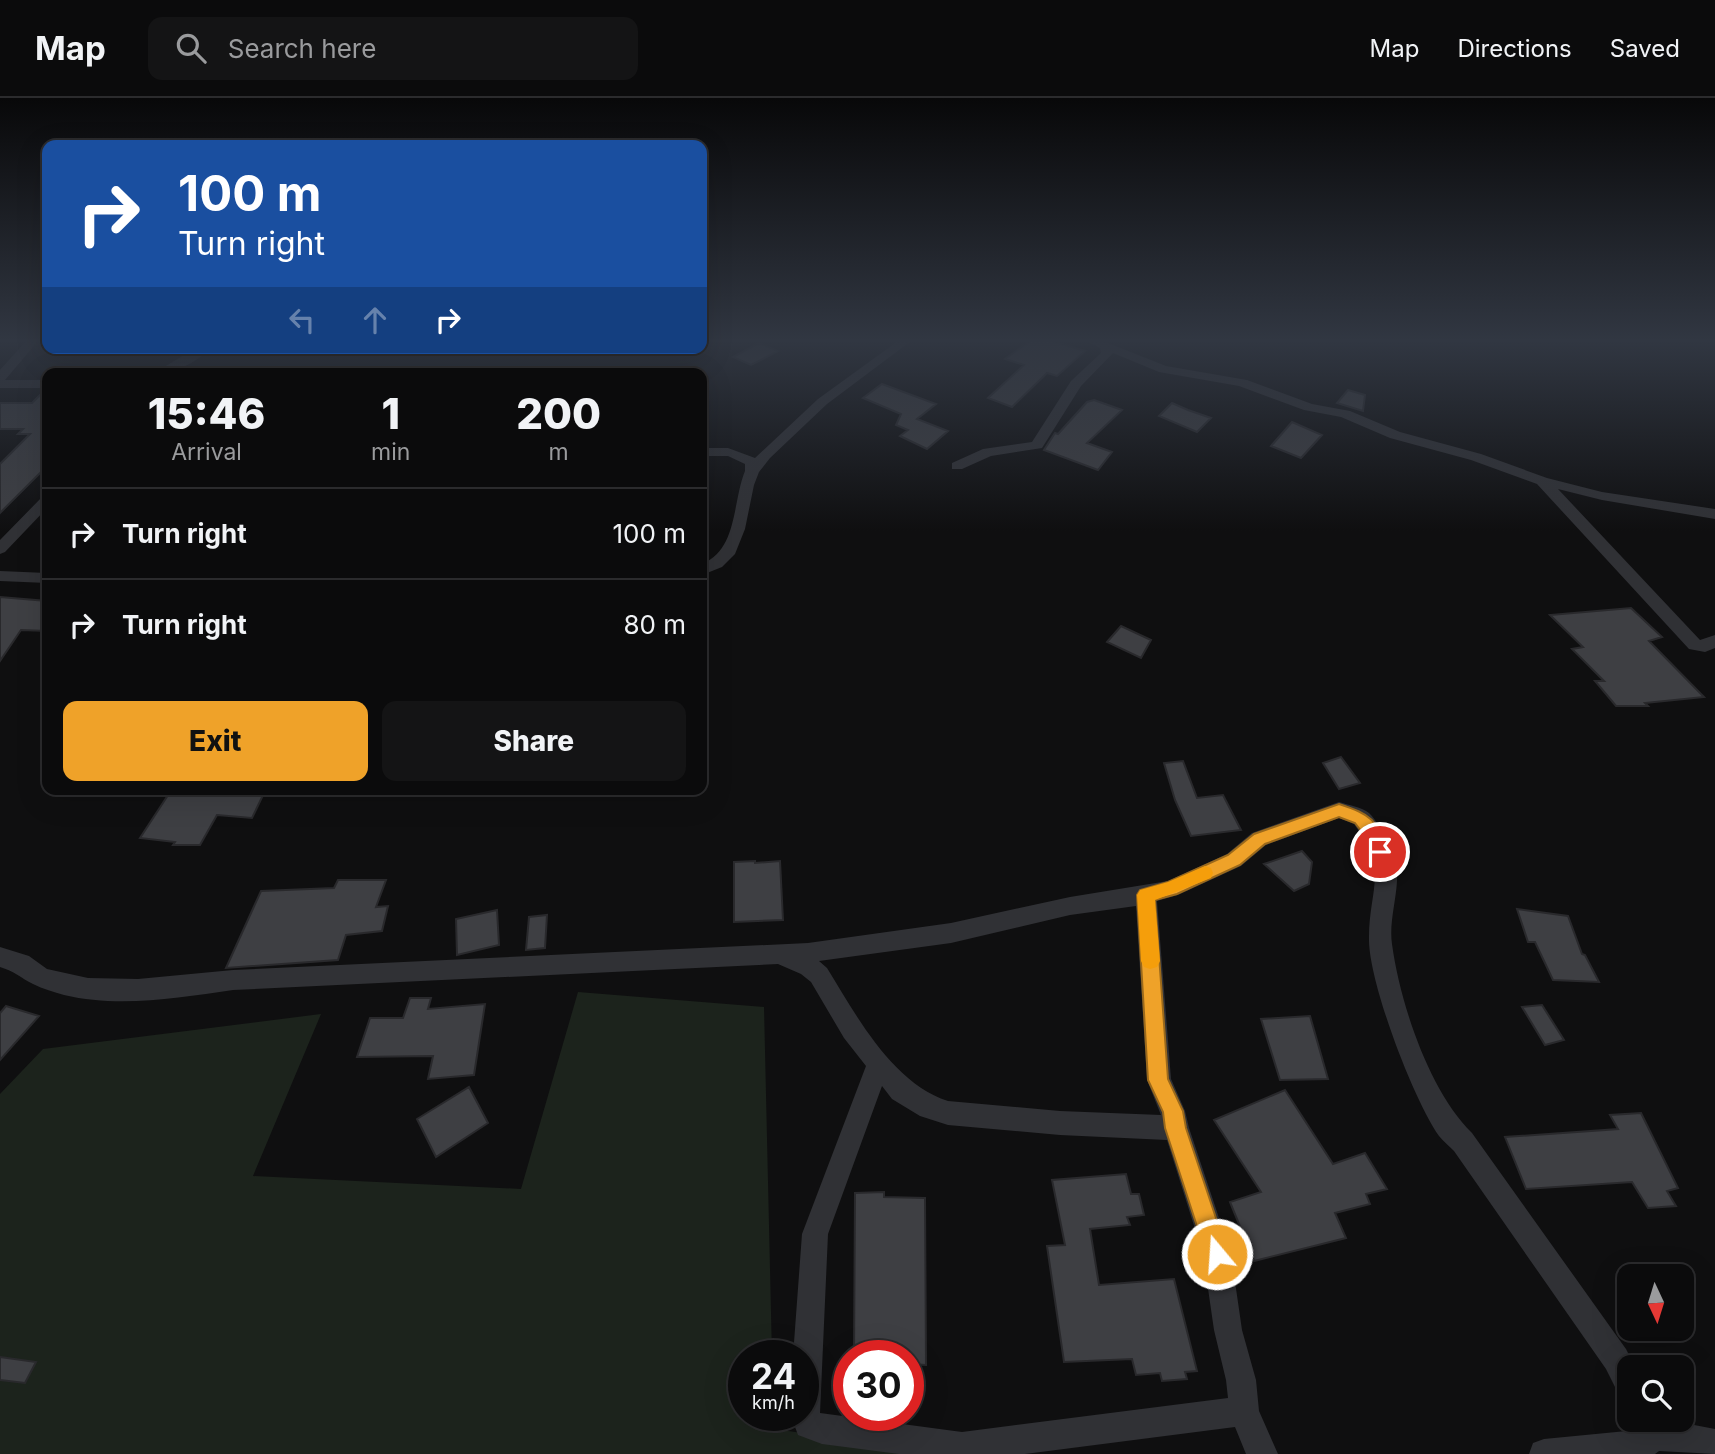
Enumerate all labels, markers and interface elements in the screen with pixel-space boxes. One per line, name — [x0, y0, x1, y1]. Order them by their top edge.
search box — [148, 17, 638, 80]
text: Map — [35, 28, 106, 68]
icon: search — [172, 29, 210, 67]
text: Search here — [228, 33, 376, 64]
text: Map — [1370, 34, 1419, 63]
text: Directions — [1457, 34, 1572, 63]
text: Saved — [1610, 34, 1680, 63]
text: 100 m — [178, 164, 322, 223]
icon: right — [63, 168, 154, 259]
text: Turn right — [178, 224, 325, 263]
icon: left — [283, 301, 321, 339]
icon: ahead — [356, 301, 394, 339]
icon: right — [429, 301, 467, 339]
text: 15:46 — [148, 388, 265, 439]
text: 1 — [381, 388, 400, 439]
text: 200 — [516, 388, 601, 439]
text: Arrival — [171, 438, 242, 466]
text: min — [371, 438, 410, 466]
text: m — [549, 438, 569, 466]
icon: right — [63, 515, 101, 553]
text: Turn right — [122, 518, 247, 549]
text: 100 m — [613, 518, 686, 549]
icon: right — [63, 606, 101, 644]
text: Turn right — [122, 609, 247, 640]
text: 80 m — [623, 609, 686, 640]
button: Exit — [63, 701, 368, 781]
button: Share — [382, 701, 686, 781]
pin — [1350, 822, 1410, 882]
icon: arrive — [1361, 833, 1399, 871]
position arrow — [1180, 1217, 1254, 1291]
north arrow — [1617, 1264, 1694, 1340]
map controls — [1617, 1264, 1694, 1432]
speed limit sign: 30 — [833, 1340, 924, 1431]
text: 24 — [751, 1355, 796, 1397]
button: search — [1617, 1355, 1694, 1432]
text: km/h — [752, 1392, 795, 1413]

